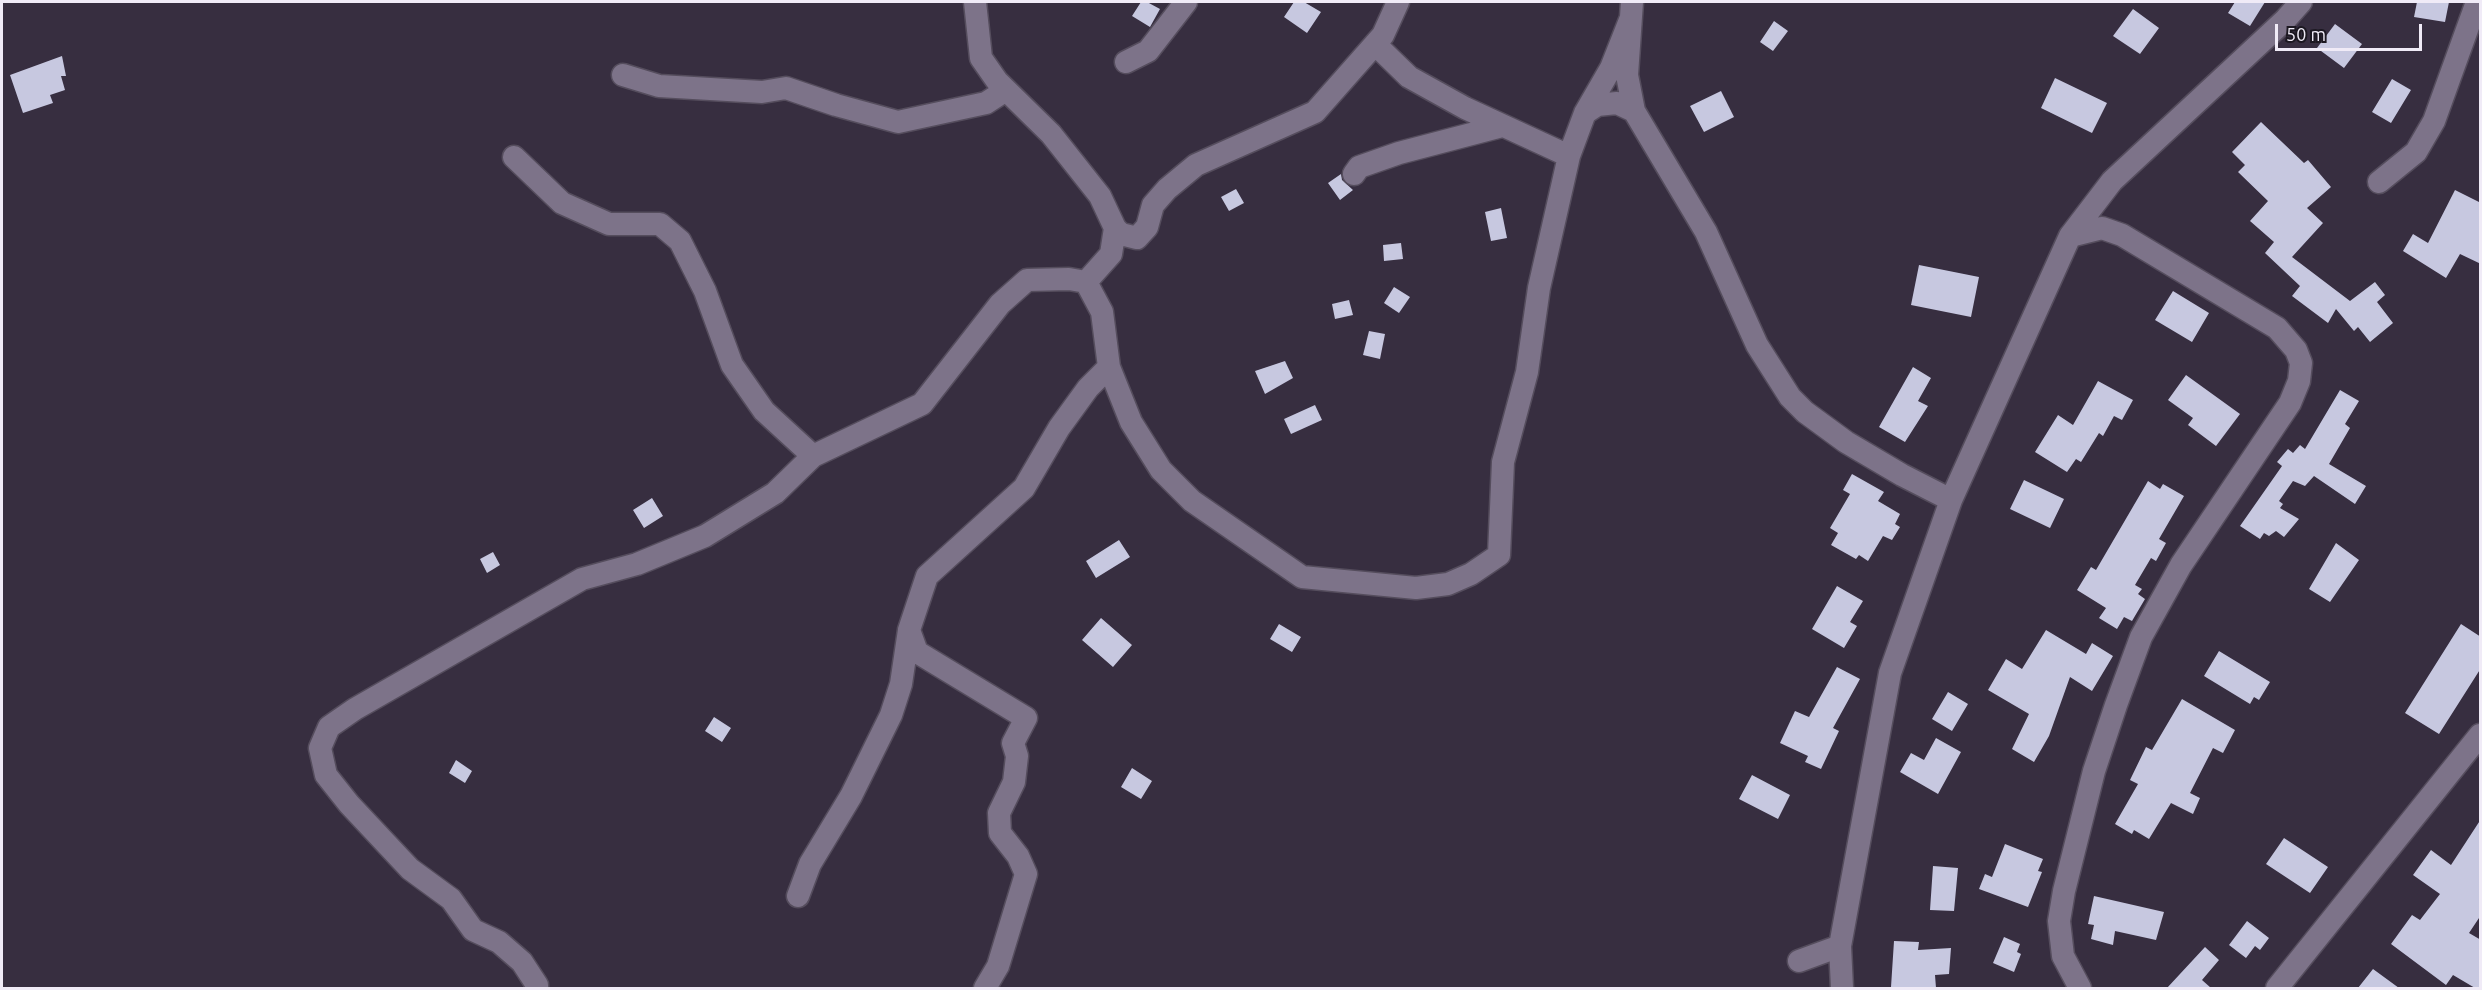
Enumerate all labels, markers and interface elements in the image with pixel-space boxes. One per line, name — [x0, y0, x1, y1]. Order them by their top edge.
scale bar — [2278, 12, 2425, 50]
text: 50 m — [2286, 24, 2326, 44]

